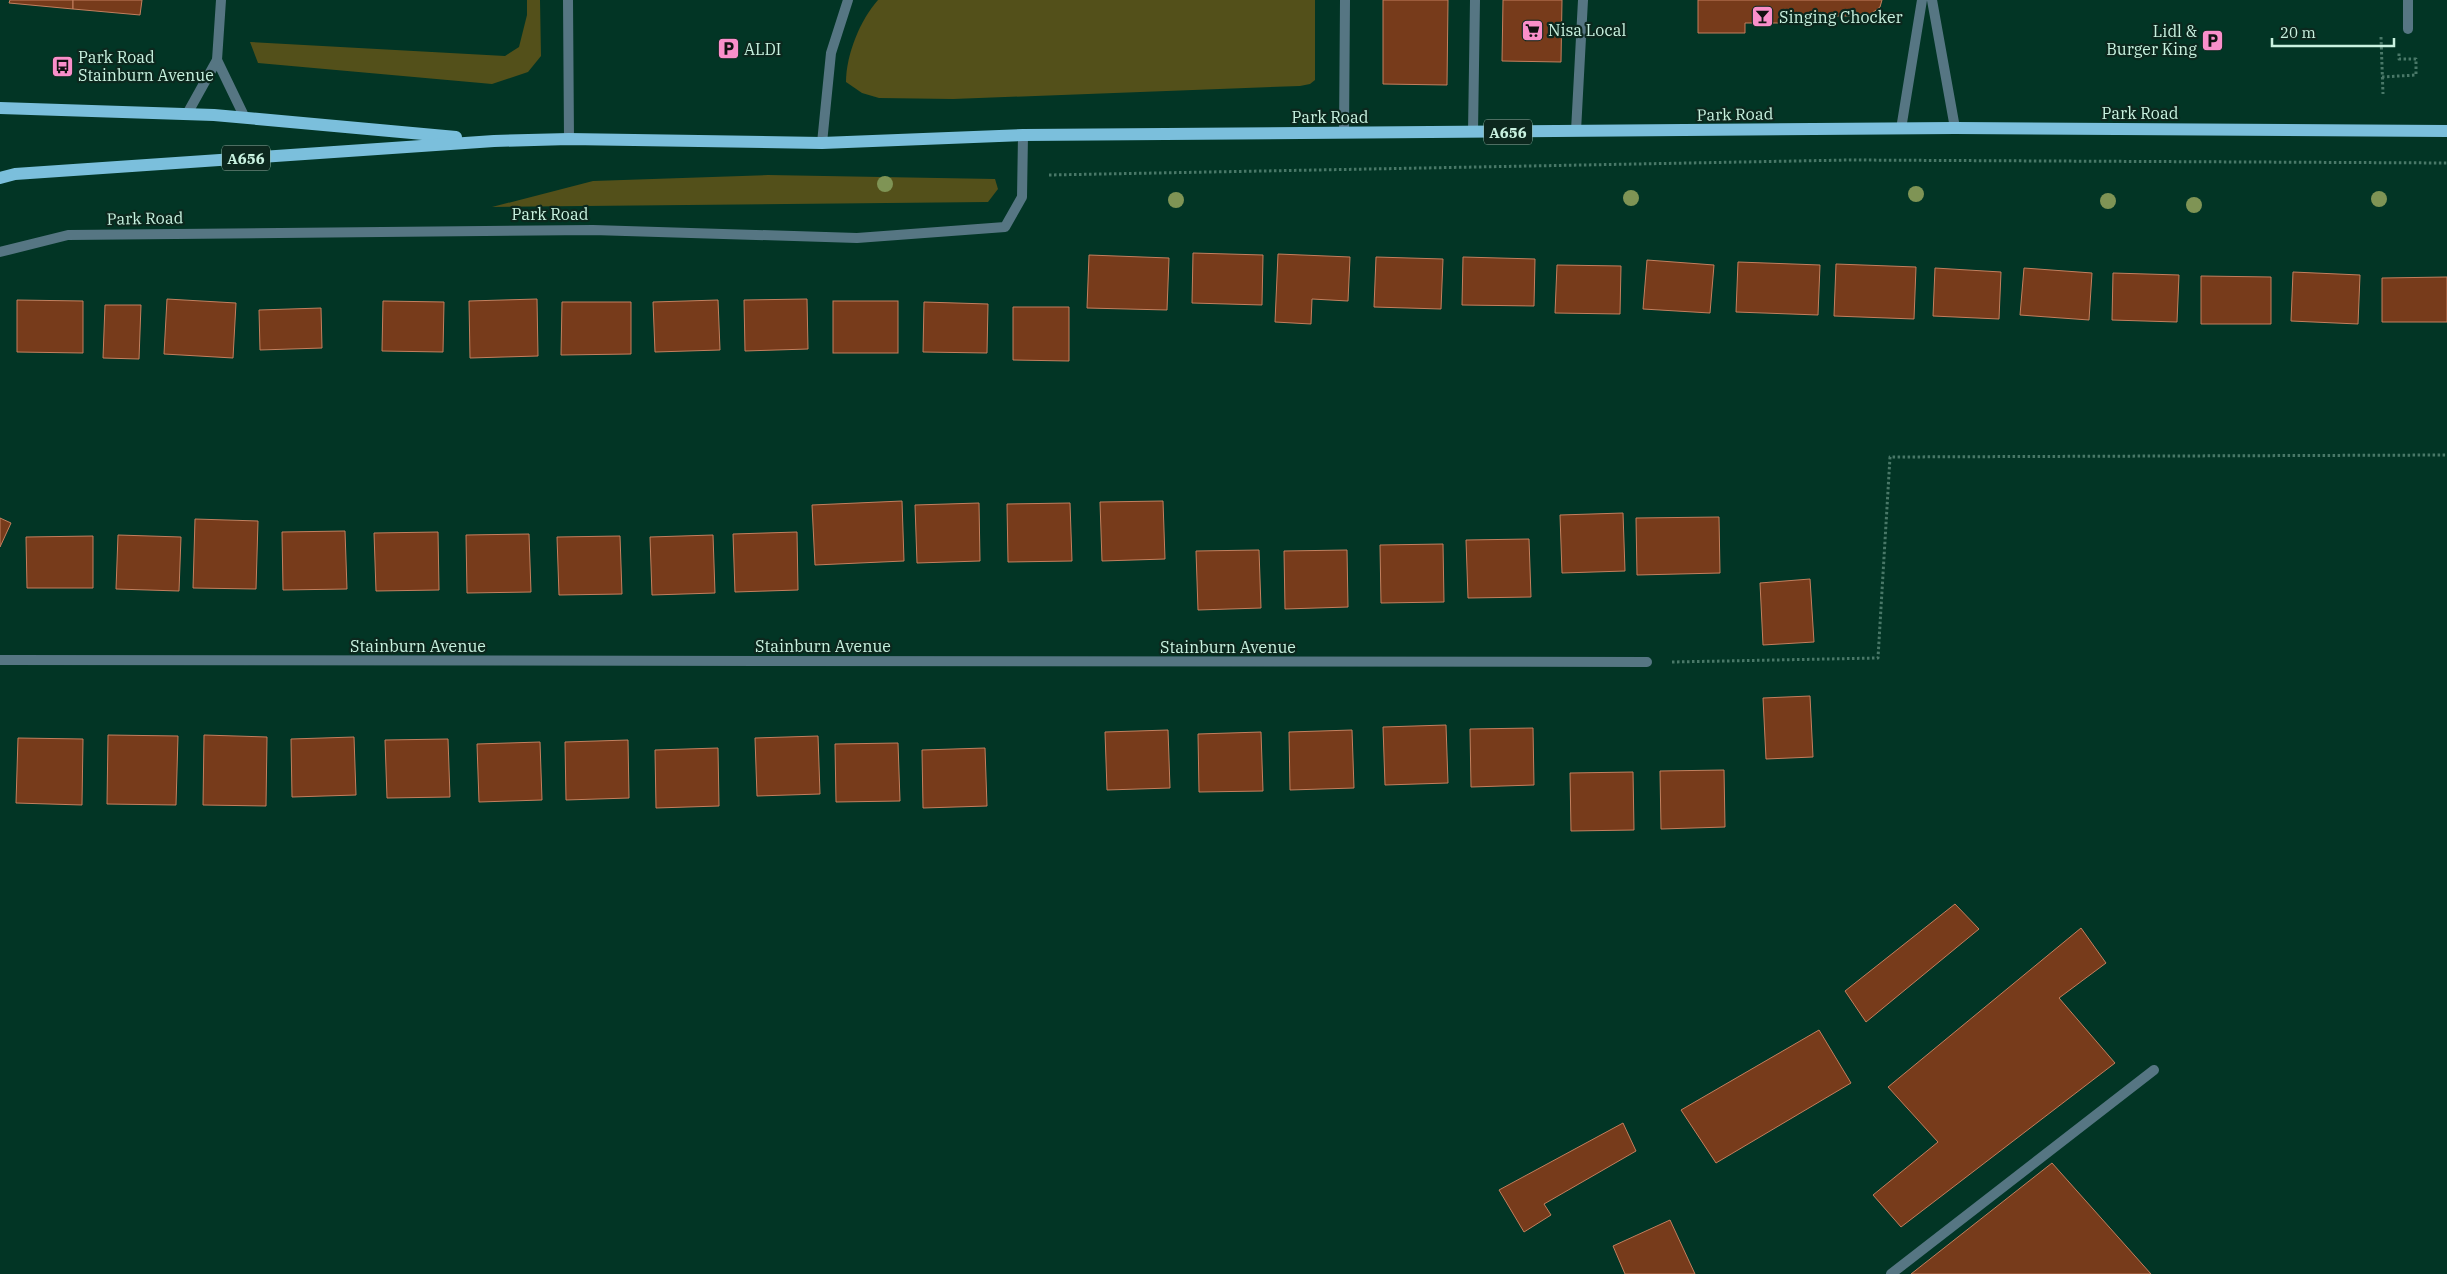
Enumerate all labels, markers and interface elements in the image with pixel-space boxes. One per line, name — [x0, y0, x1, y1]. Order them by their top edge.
bar icon: Singing Chocker — [1751, 5, 1775, 29]
place label: Singing Chocker — [1779, 7, 1903, 27]
scale bar — [2272, 15, 2394, 47]
supermarket icon: Nisa Local — [1520, 18, 1544, 42]
place label: Nisa Local — [1548, 20, 1626, 40]
place label: Lidl & Burger King — [2106, 21, 2197, 59]
text: 20 m — [2280, 23, 2316, 42]
parking icon: Lidl & Burger King — [2201, 28, 2225, 52]
parking icon: ALDI — [716, 37, 740, 61]
place label: ALDI — [744, 39, 781, 59]
place label: Park Road Stainburn Avenue — [78, 47, 214, 85]
bus stop icon: Park Road Stainburn Avenue — [50, 54, 74, 78]
street label: Park Road — [1696, 103, 1774, 125]
street label: Park Road — [2102, 103, 2179, 123]
street label: Park Road — [1292, 107, 1369, 127]
road number: A656 — [1484, 120, 1532, 144]
road number: A656 — [222, 146, 270, 170]
street label: Park Road — [512, 204, 589, 224]
street label: Park Road — [106, 207, 184, 229]
street label: Stainburn Avenue — [350, 636, 486, 656]
street label: Stainburn Avenue — [755, 636, 891, 656]
street label: Stainburn Avenue — [1160, 637, 1296, 657]

